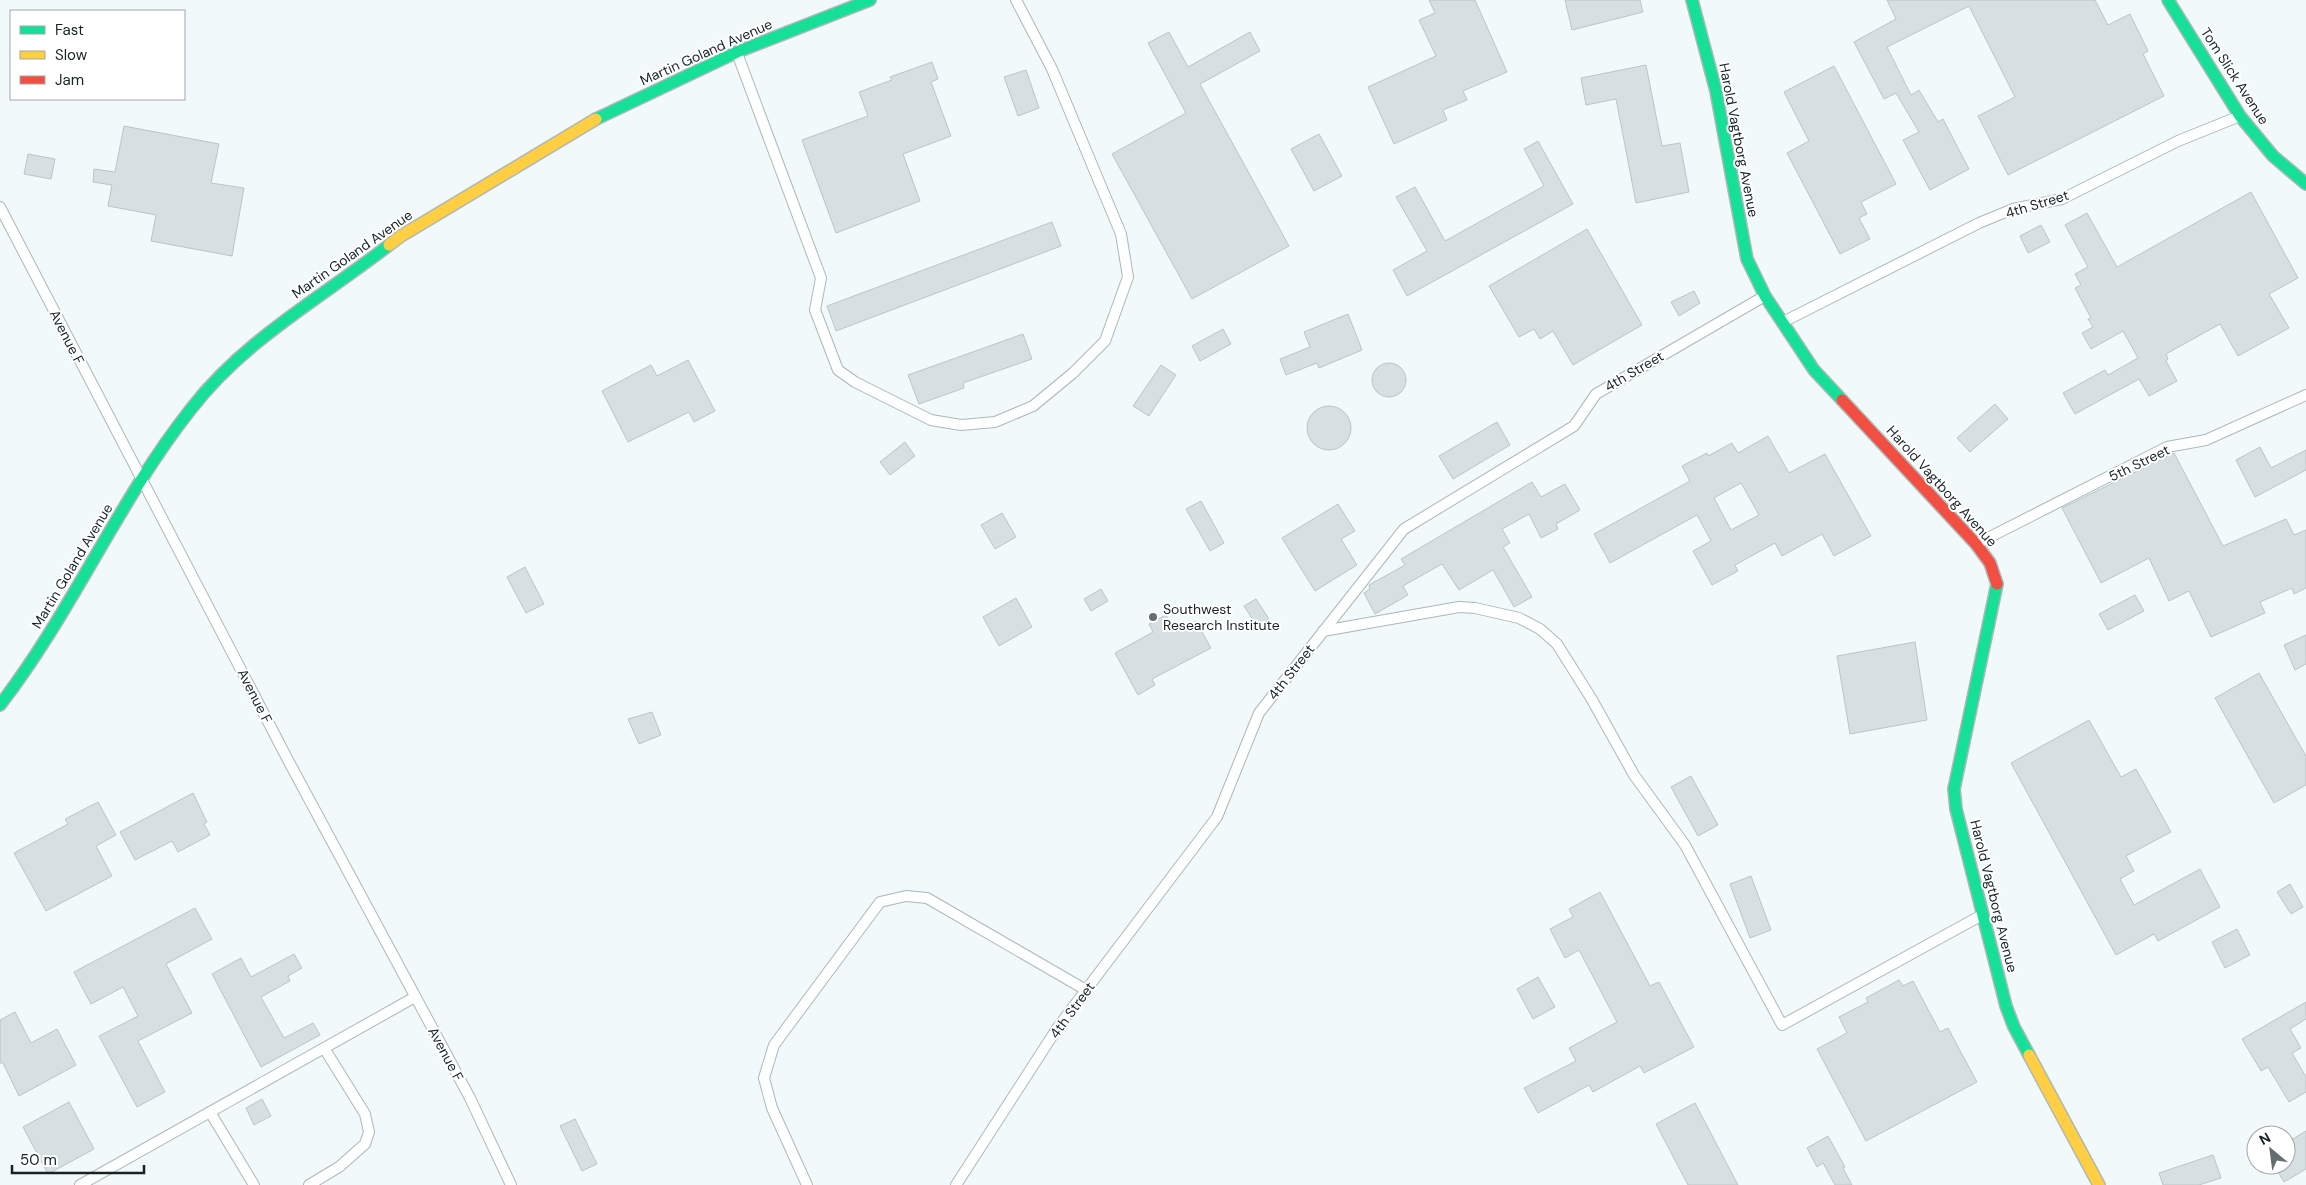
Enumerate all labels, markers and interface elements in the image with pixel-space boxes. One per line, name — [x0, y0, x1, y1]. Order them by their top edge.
legend — [10, 10, 185, 100]
street label: Martin Goland Avenue — [637, 15, 775, 89]
text: Fast — [55, 20, 84, 40]
street label: Tom Slick Avenue — [2197, 24, 2273, 128]
text: Slow — [55, 45, 88, 65]
street label: Harold Vagtborg Avenue — [1715, 61, 1763, 219]
text: Jam — [55, 70, 84, 90]
street label: 4th Street — [2003, 186, 2071, 222]
street label: Martin Goland Avenue — [288, 206, 416, 302]
street label: Avenue F — [46, 307, 89, 368]
street label: 4th Street — [1601, 347, 1667, 395]
street label: Harold Vagtborg Avenue — [1883, 422, 2001, 550]
street label: 5th Street — [2106, 441, 2172, 485]
street label: Martin Goland Avenue — [27, 500, 117, 632]
place label: Southwest Research Institute — [1163, 600, 1280, 634]
marker: Southwest Research Institute — [1147, 611, 1159, 623]
street label: 4th Street — [1264, 641, 1318, 703]
street label: Avenue F — [234, 666, 277, 727]
street label: Harold Vagtborg Avenue — [1966, 818, 2022, 974]
street label: 4th Street — [1045, 978, 1099, 1042]
street label: Avenue F — [424, 1024, 468, 1085]
north arrow — [2246, 1125, 2296, 1175]
text: N — [2256, 1128, 2274, 1149]
scale bar — [12, 1142, 145, 1174]
text: 50 m — [20, 1150, 57, 1170]

